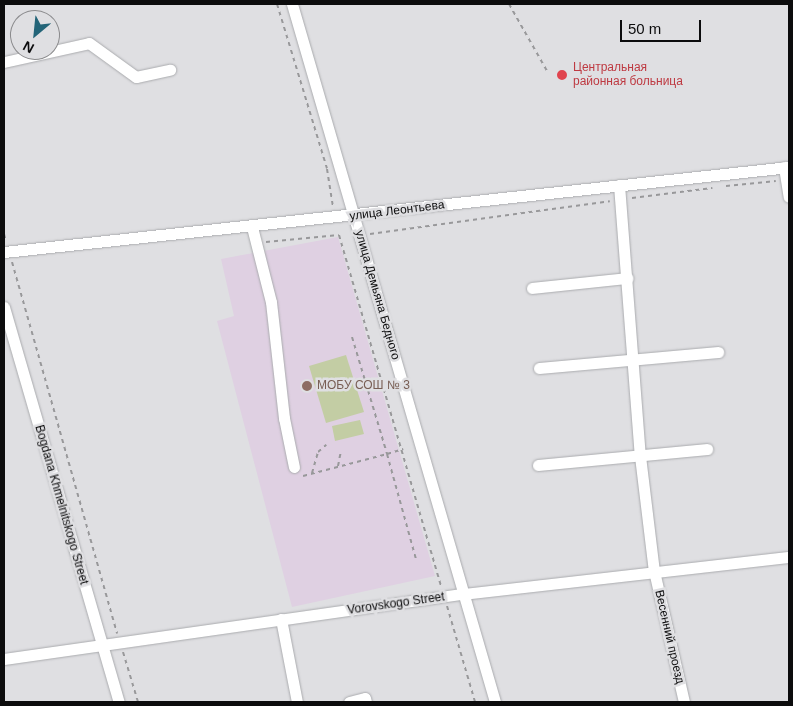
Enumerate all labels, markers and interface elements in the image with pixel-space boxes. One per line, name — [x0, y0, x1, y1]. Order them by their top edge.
north arrow — [10, 10, 60, 60]
scale bar — [623, 10, 704, 42]
text: 50 m — [628, 20, 661, 37]
text: N — [20, 38, 37, 57]
place label: Центральная районная больница — [573, 61, 683, 89]
marker: Центральная районная больница — [555, 68, 569, 82]
street label: улица Леонтьева — [349, 198, 445, 224]
street label: улица Демьяна Бедного — [352, 229, 402, 361]
place label: МОБУ СОШ № 3 — [317, 379, 410, 393]
marker: МОБУ СОШ № 3 — [301, 380, 313, 392]
street label: Bogdana Khmelnitskogo Street — [31, 424, 91, 586]
street label: Весенний проезд — [651, 589, 687, 685]
street label: Vorovskogo Street — [346, 590, 446, 618]

